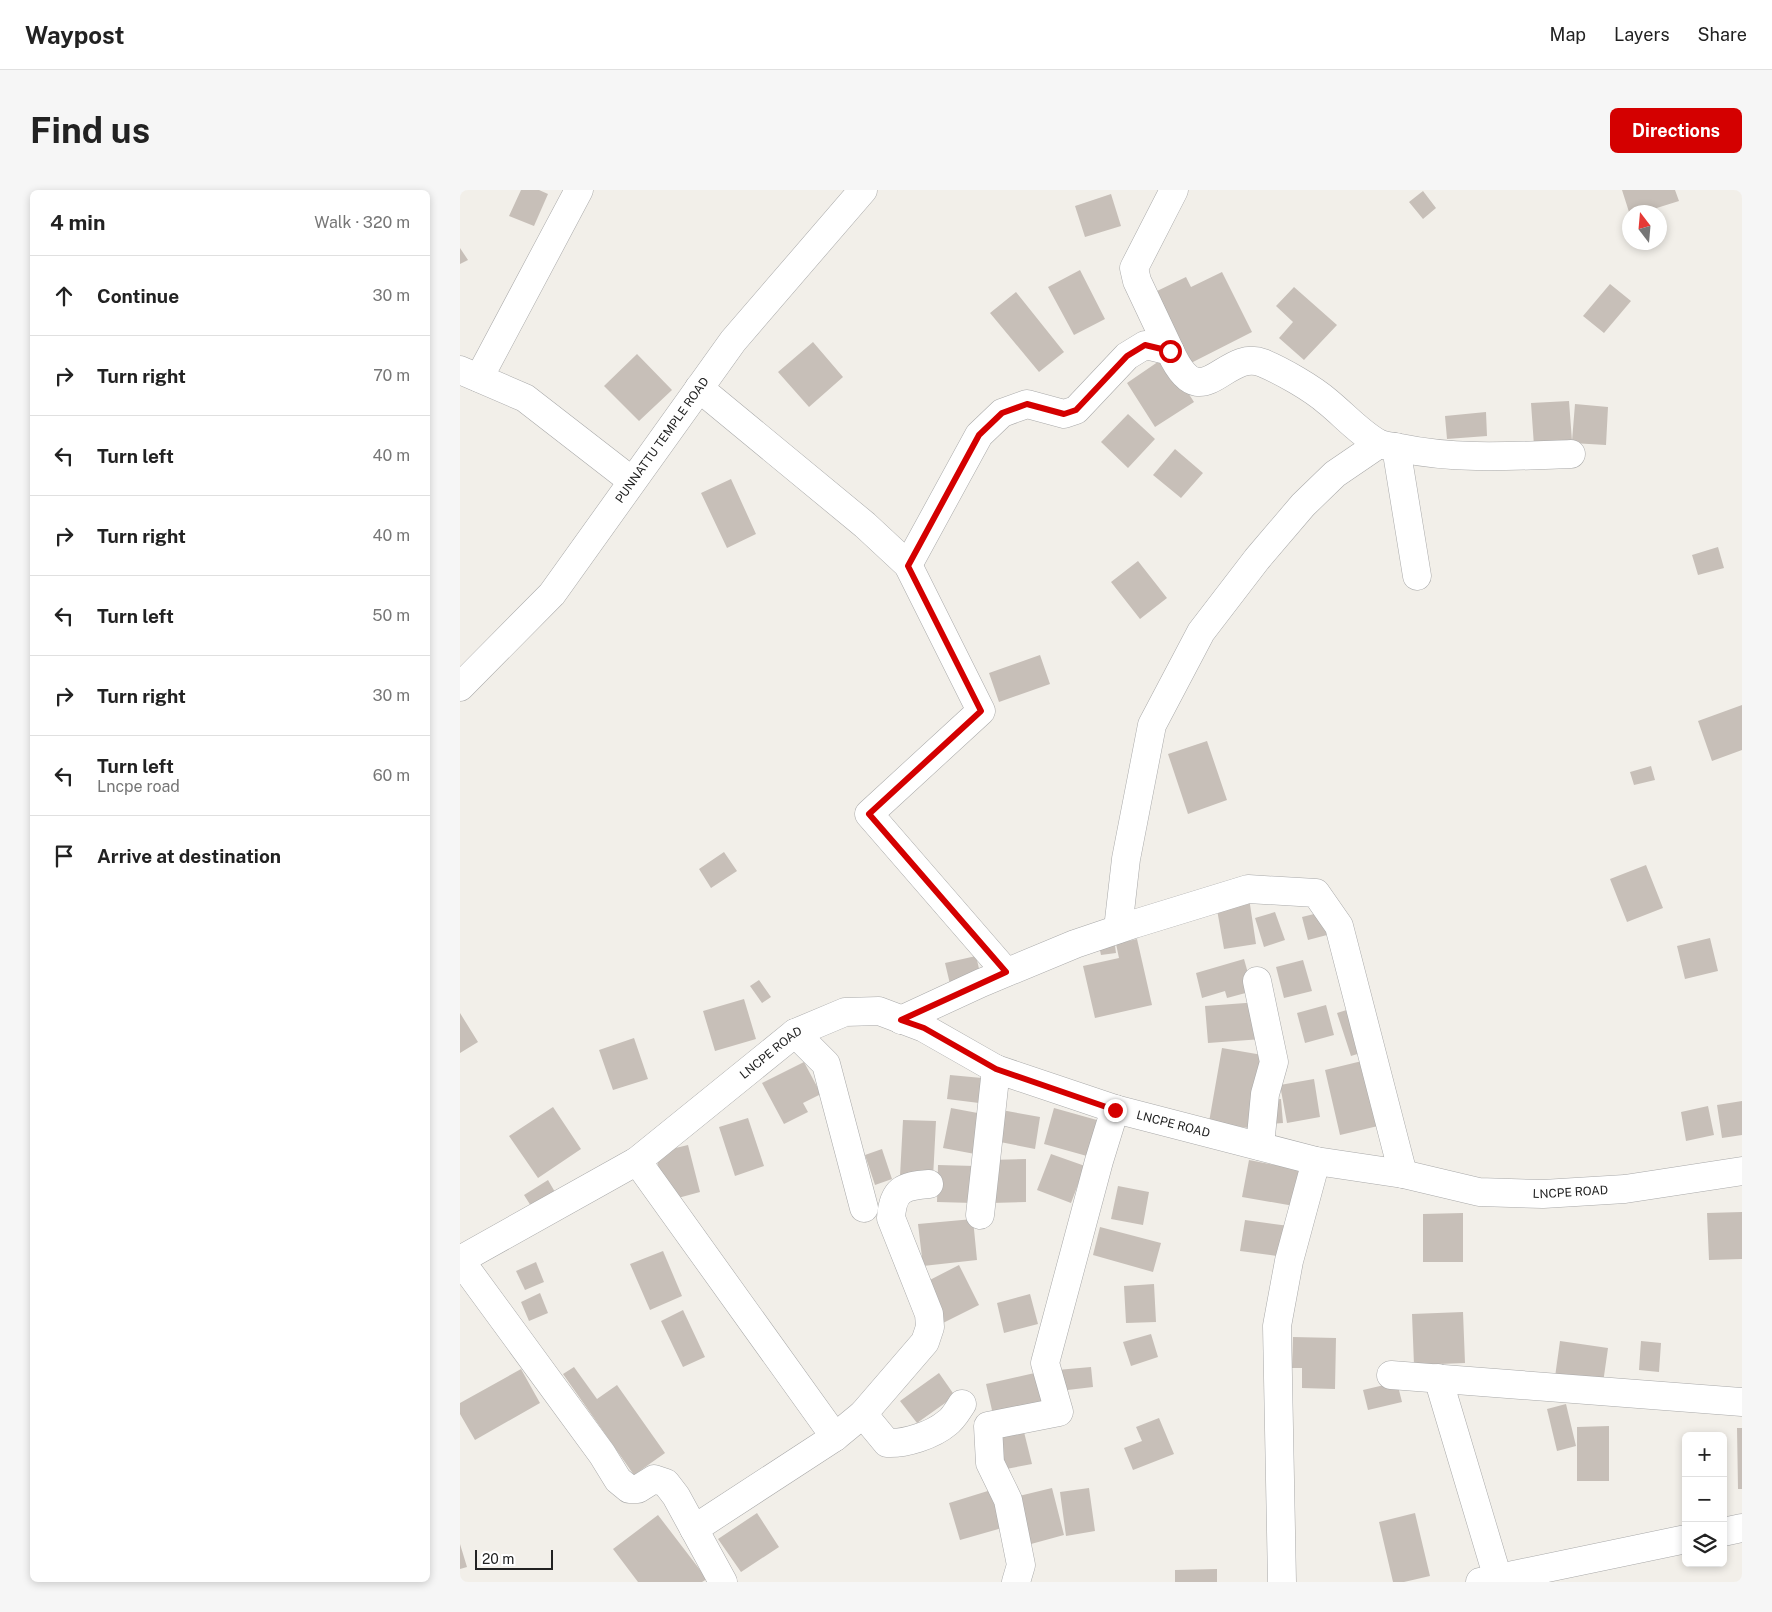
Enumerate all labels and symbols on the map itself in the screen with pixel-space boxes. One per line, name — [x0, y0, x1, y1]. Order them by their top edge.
north arrow — [1622, 205, 1667, 250]
route start — [1159, 340, 1182, 363]
street label: PUNNATTU TEMPLE ROAD — [612, 375, 712, 506]
street label: LNCPE ROAD — [737, 1024, 804, 1082]
route end — [1104, 1099, 1127, 1122]
street label: LNCPE ROAD — [1135, 1108, 1212, 1140]
street label: LNCPE ROAD — [1532, 1183, 1608, 1201]
scale bar — [475, 1547, 552, 1570]

